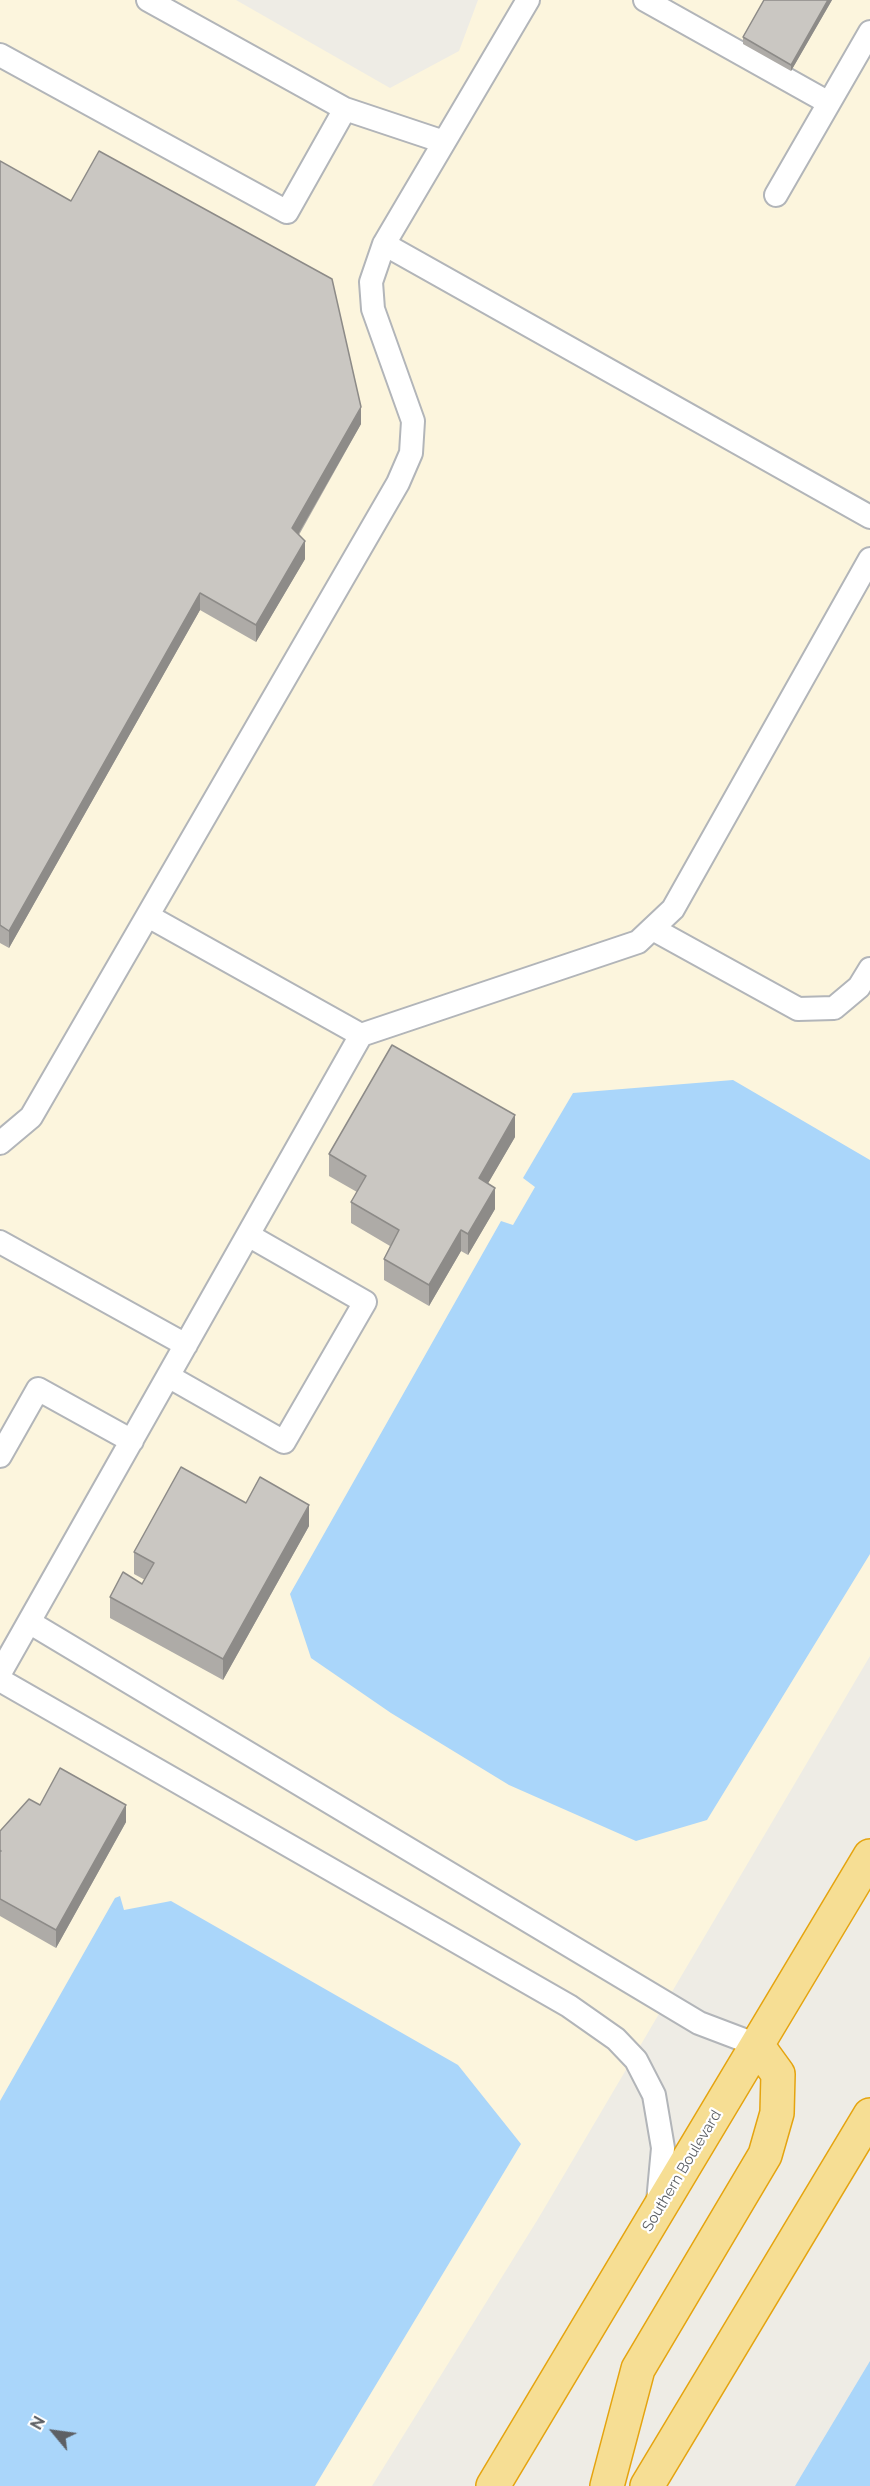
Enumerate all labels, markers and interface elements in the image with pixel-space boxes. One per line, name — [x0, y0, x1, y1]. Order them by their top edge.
street label: Southern Boulevard — [639, 2107, 725, 2235]
north arrow — [24, 2402, 84, 2462]
text: N — [27, 2413, 49, 2433]

